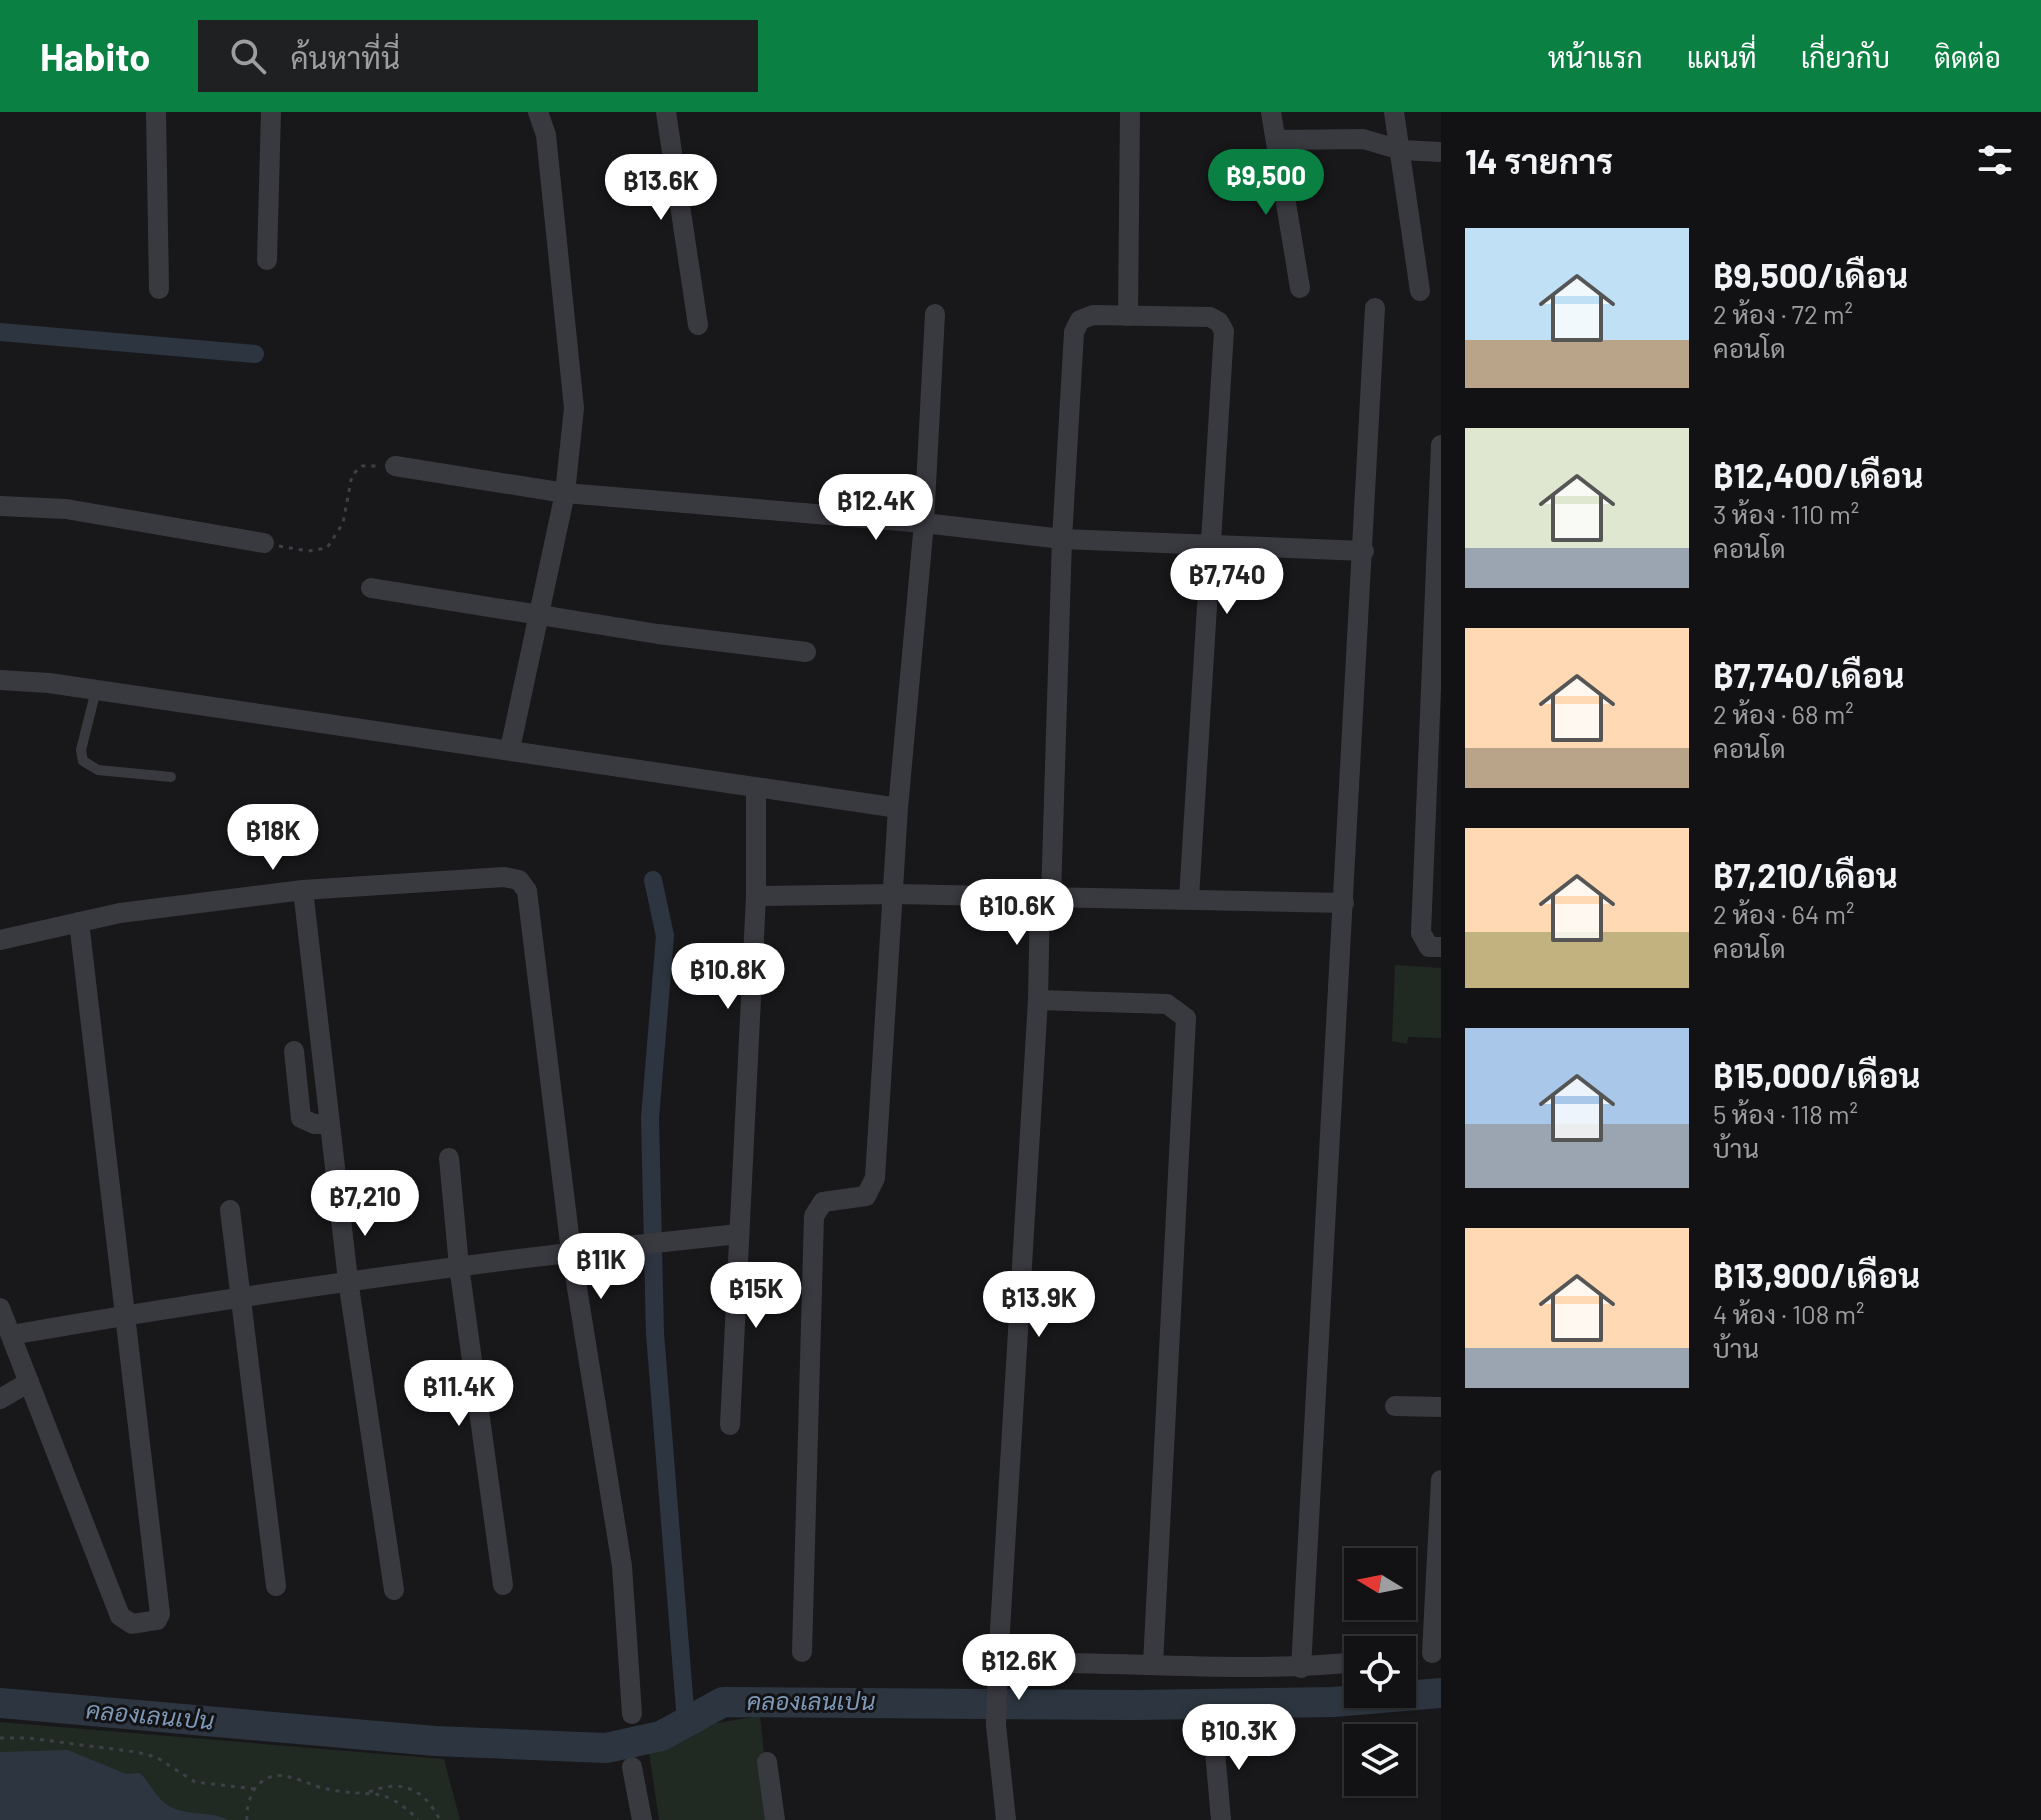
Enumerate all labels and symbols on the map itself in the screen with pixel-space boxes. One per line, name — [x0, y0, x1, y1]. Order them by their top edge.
pin: ฿9,500 — [1201, 149, 1331, 217]
pin: ฿13.6K — [596, 154, 726, 222]
pin: ฿12.4K — [811, 474, 941, 542]
pin: ฿7,740 — [1162, 548, 1292, 616]
pin: ฿18K — [226, 804, 320, 872]
pin: ฿10.6K — [952, 879, 1082, 947]
pin: ฿10.8K — [663, 943, 793, 1011]
pin: ฿7,210 — [300, 1170, 430, 1238]
pin: ฿11K — [554, 1233, 648, 1301]
pin: ฿15K — [709, 1262, 803, 1330]
pin: ฿13.9K — [974, 1271, 1104, 1339]
pin: ฿11.4K — [394, 1360, 524, 1428]
north arrow — [1344, 1548, 1416, 1620]
pin: ฿12.6K — [954, 1634, 1084, 1702]
water label: คลองเลนเปน — [747, 1686, 875, 1715]
water label: คลองเลนเปน — [85, 1694, 215, 1735]
pin: ฿10.3K — [1174, 1704, 1304, 1772]

